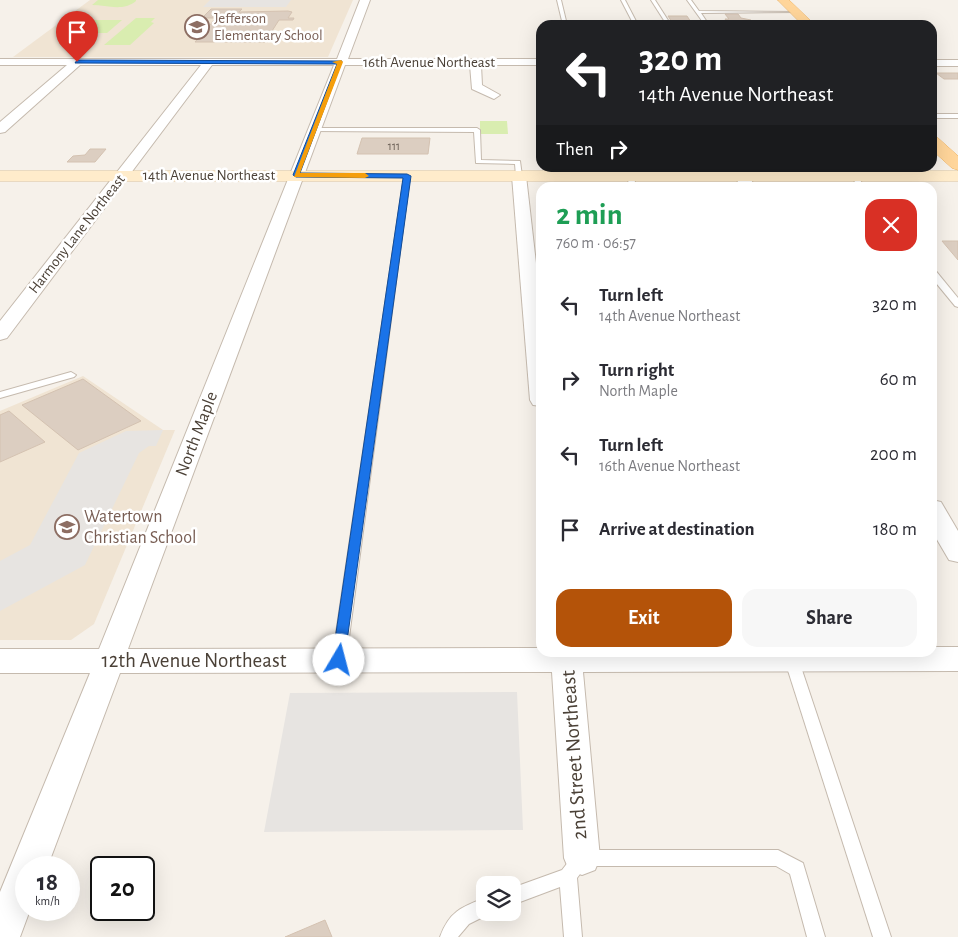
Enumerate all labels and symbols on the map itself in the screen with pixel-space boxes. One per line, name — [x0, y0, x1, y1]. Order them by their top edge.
pin — [56, 11, 98, 62]
place label: Jefferson Elementary School — [214, 11, 323, 43]
school or university icon: Jefferson Elementary School — [184, 14, 210, 40]
street label: 16th Avenue Northeast — [363, 55, 495, 70]
house number: 111 — [388, 140, 400, 152]
street label: 14th Avenue Northeast — [143, 168, 275, 183]
street label: Harmony Lane Northeast — [26, 172, 128, 296]
street label: North Maple — [173, 389, 221, 479]
place label: Watertown Christian School — [84, 508, 196, 547]
school or university icon: Watertown Christian School — [54, 514, 80, 540]
position arrow — [312, 633, 364, 685]
street label: 12th Avenue Northeast — [102, 650, 287, 671]
street label: 2nd Street Northeast — [558, 669, 590, 840]
speed limit sign: 20 — [90, 856, 155, 921]

